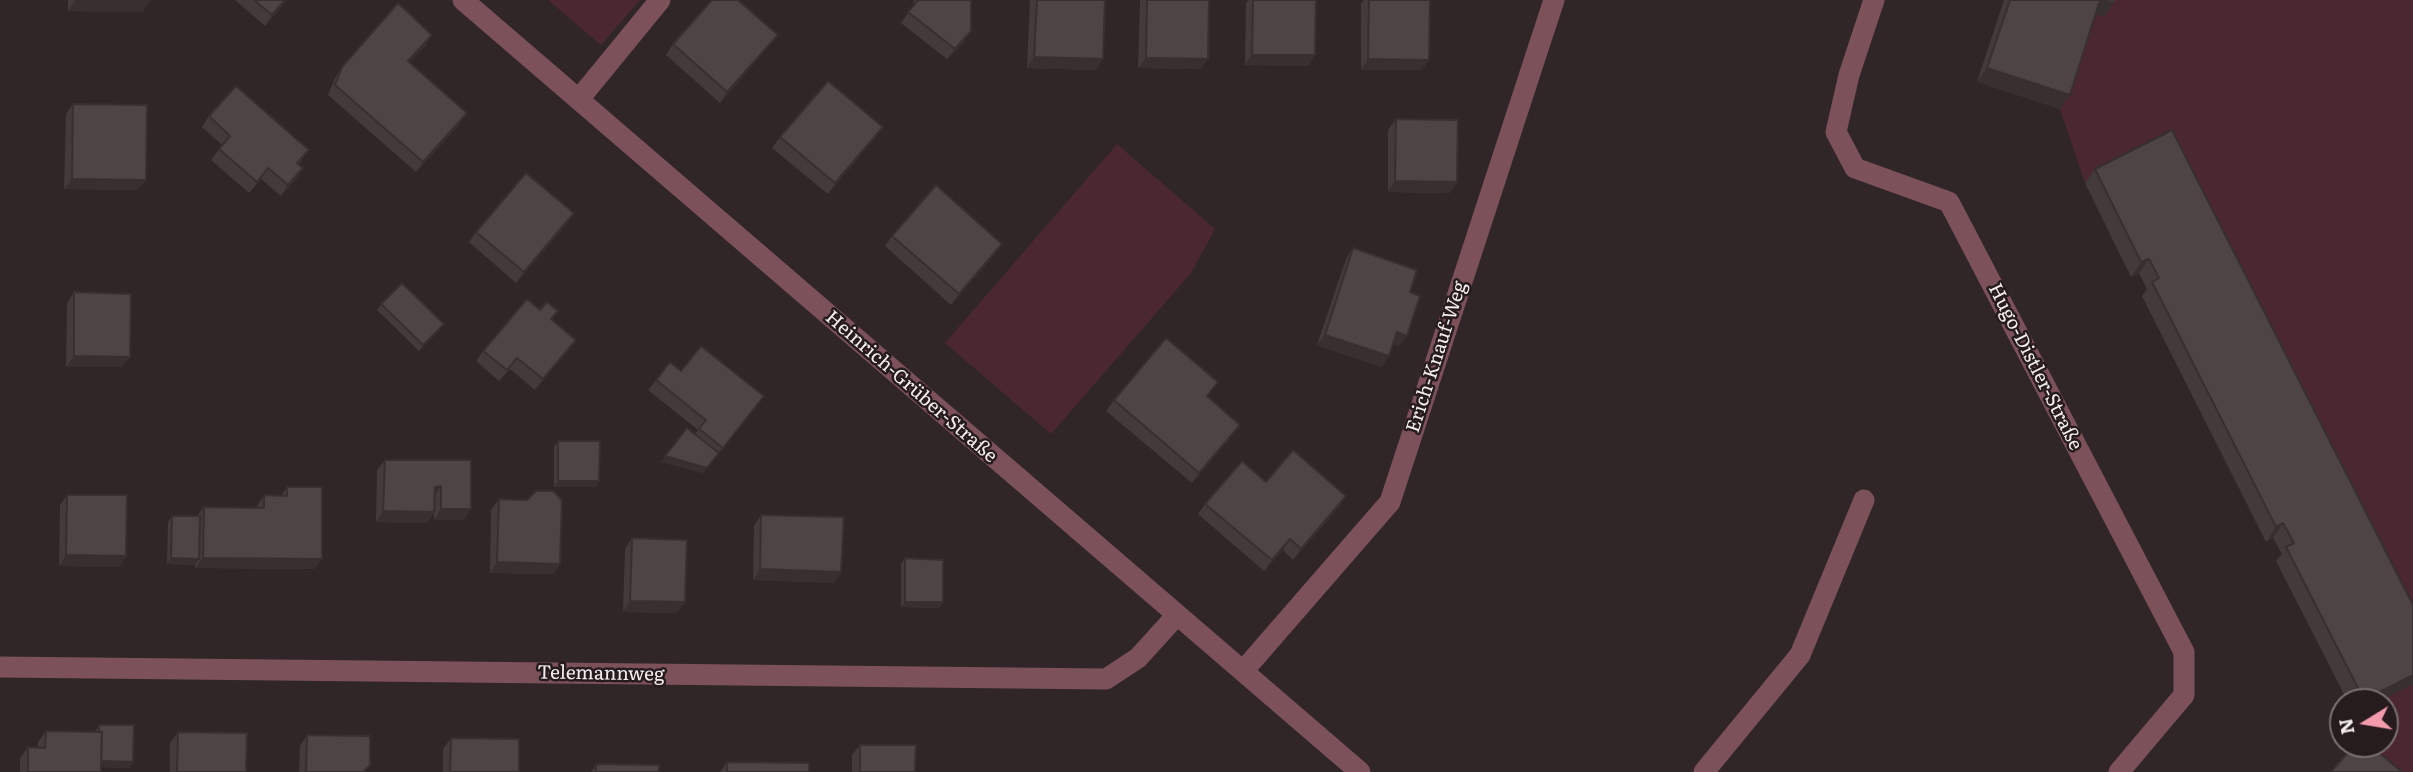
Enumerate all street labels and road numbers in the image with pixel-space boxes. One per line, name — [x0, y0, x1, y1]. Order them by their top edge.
street label: Erich-Knauf-Weg — [1402, 279, 1472, 435]
street label: Hugo-Distler-Straße — [1983, 280, 2087, 454]
street label: Heinrich-Grüber-Straße — [821, 306, 1001, 468]
street label: Telemannweg — [537, 661, 665, 687]

